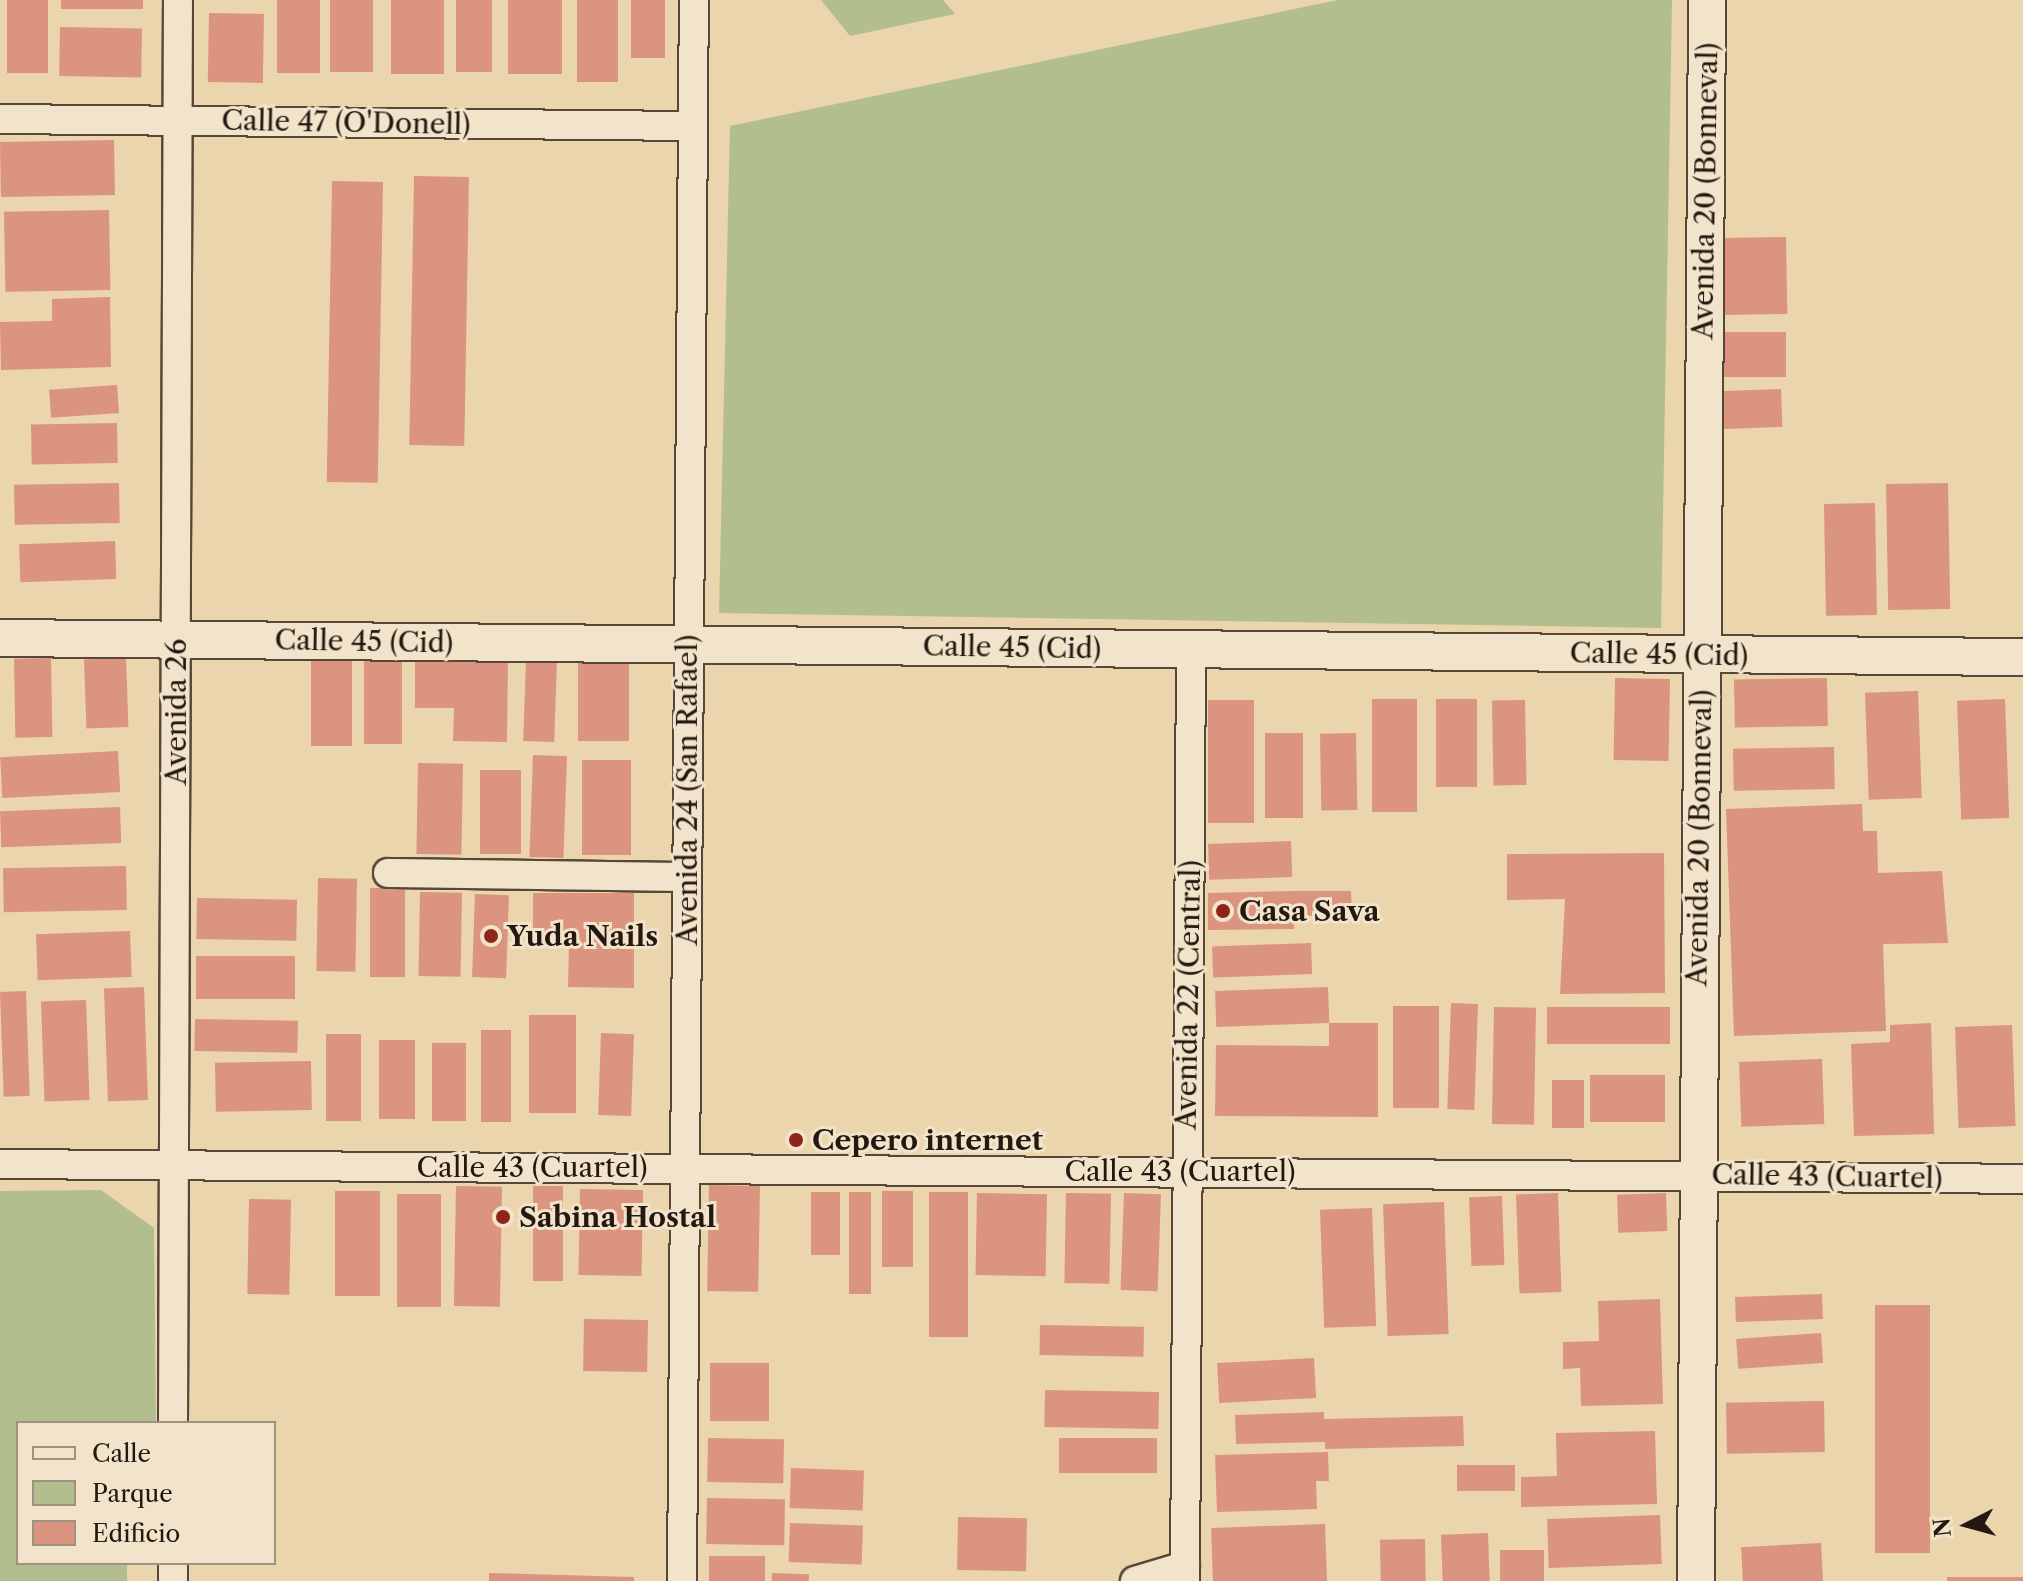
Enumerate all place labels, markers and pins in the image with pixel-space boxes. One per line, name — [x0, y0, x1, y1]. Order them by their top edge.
place label: Casa Sava — [1239, 894, 1380, 928]
marker: Casa Sava — [1214, 902, 1232, 920]
place label: Yuda Nails — [507, 919, 659, 953]
marker: Yuda Nails — [482, 927, 500, 945]
place label: Cepero internet — [812, 1123, 1043, 1157]
marker: Cepero internet — [787, 1131, 805, 1149]
place label: Sabina Hostal — [519, 1200, 717, 1234]
marker: Sabina Hostal — [494, 1208, 512, 1226]

